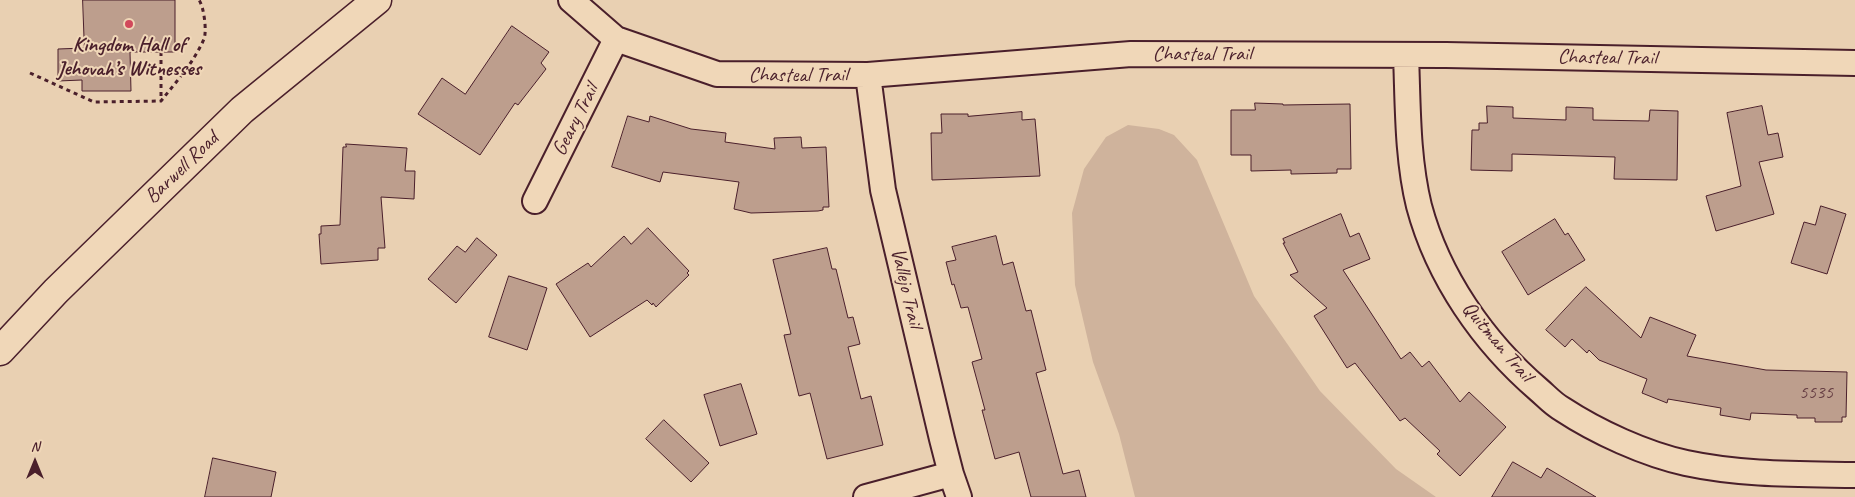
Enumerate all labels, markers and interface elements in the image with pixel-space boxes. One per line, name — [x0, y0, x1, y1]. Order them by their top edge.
marker: Kingdom Hall of Jehovah’s Witnesses — [123, 18, 135, 30]
place label: Kingdom Hall of Jehovah’s Witnesses — [57, 32, 201, 82]
street label: Chasteal Trail — [1152, 41, 1252, 67]
street label: Chasteal Trail — [1557, 45, 1657, 71]
street label: Chasteal Trail — [748, 62, 848, 88]
street label: Geary Trail — [547, 80, 605, 160]
street label: Barwell Road — [140, 127, 224, 209]
street label: Vallejo Trail — [885, 246, 927, 330]
street label: Quitman Trail — [1456, 297, 1538, 387]
house number: 5535 — [1799, 382, 1833, 404]
north arrow — [10, 437, 60, 487]
text: N — [31, 438, 39, 455]

